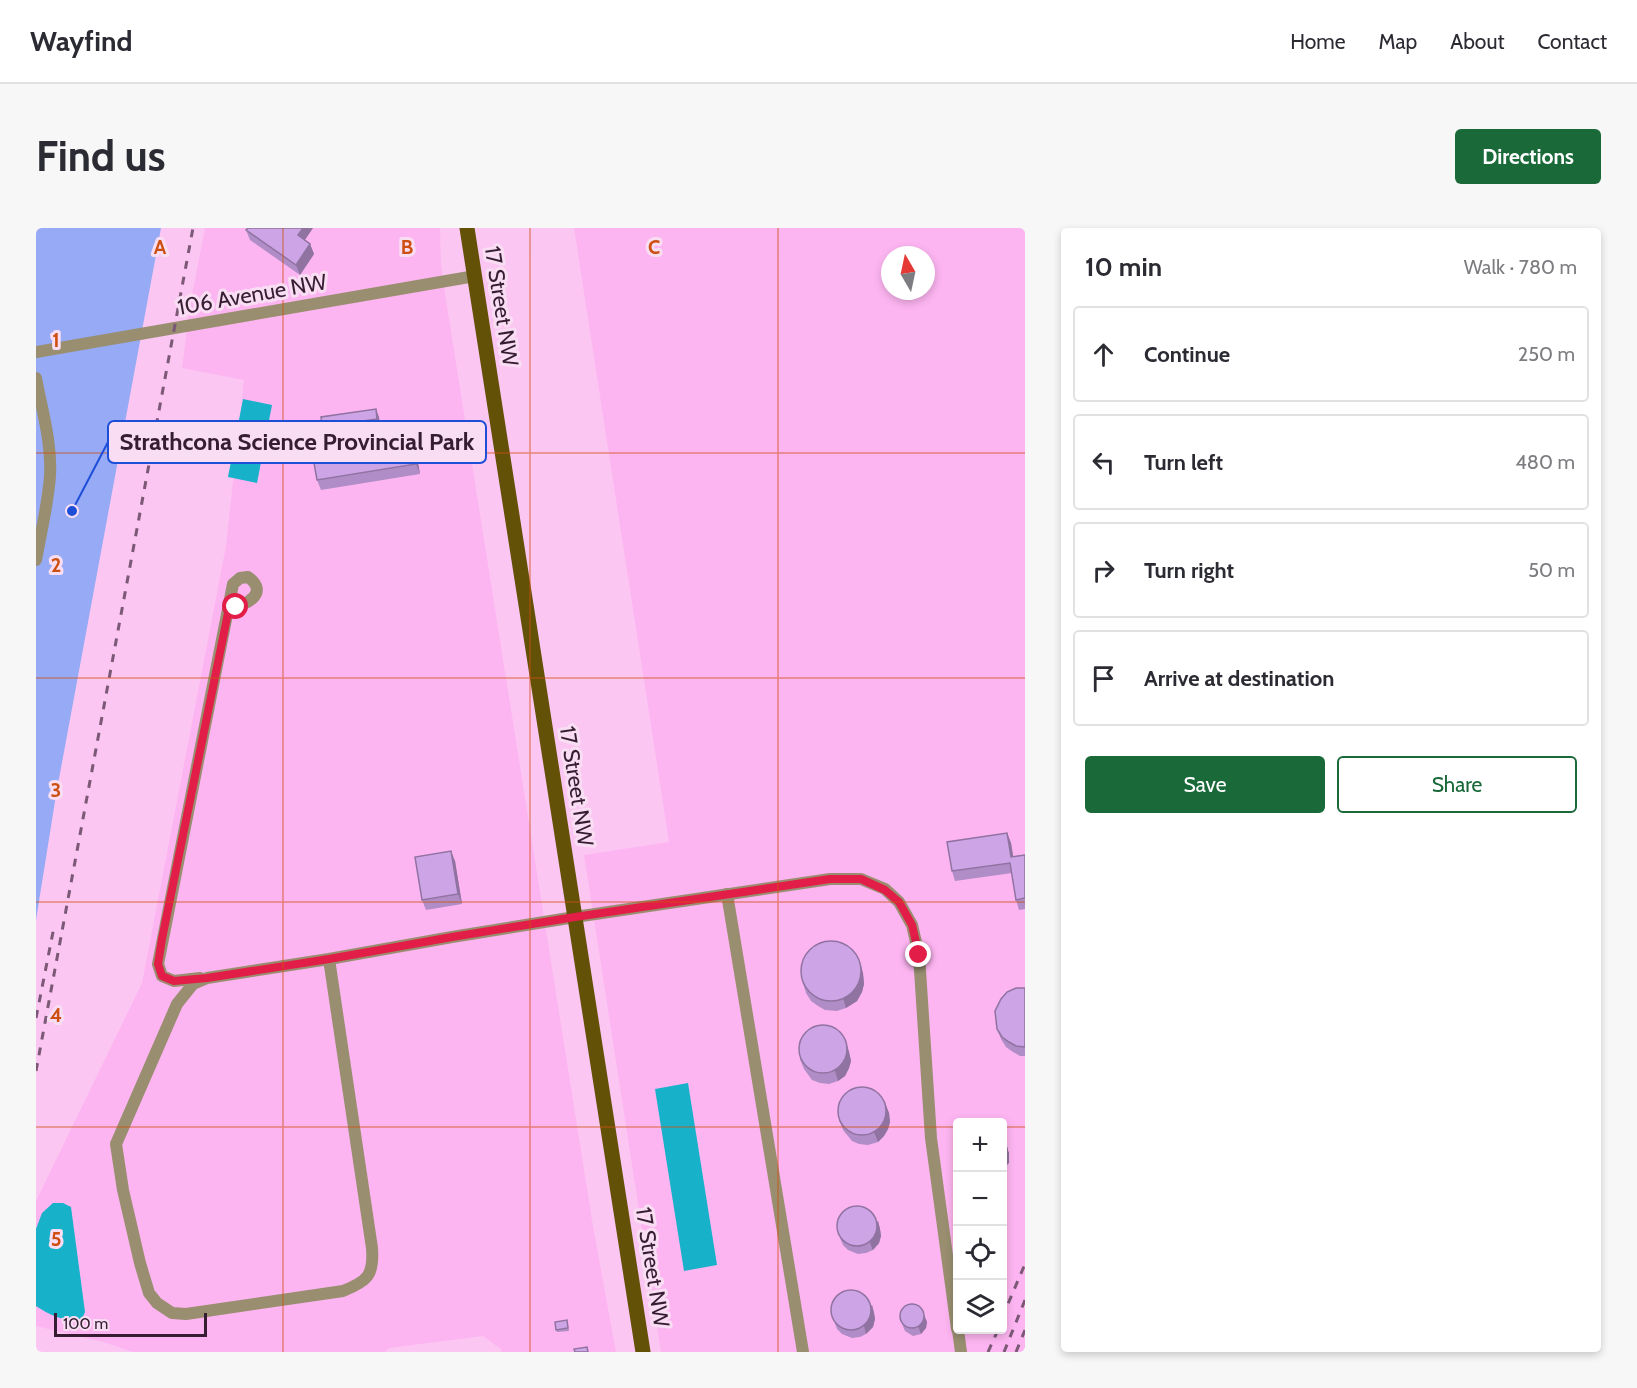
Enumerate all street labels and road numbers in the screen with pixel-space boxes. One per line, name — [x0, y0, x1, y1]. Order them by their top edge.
street label: 17 Street NW — [479, 244, 524, 368]
street label: 106 Avenue NW — [175, 268, 329, 321]
street label: 17 Street NW — [554, 724, 599, 848]
street label: 17 Street NW — [630, 1205, 675, 1329]

